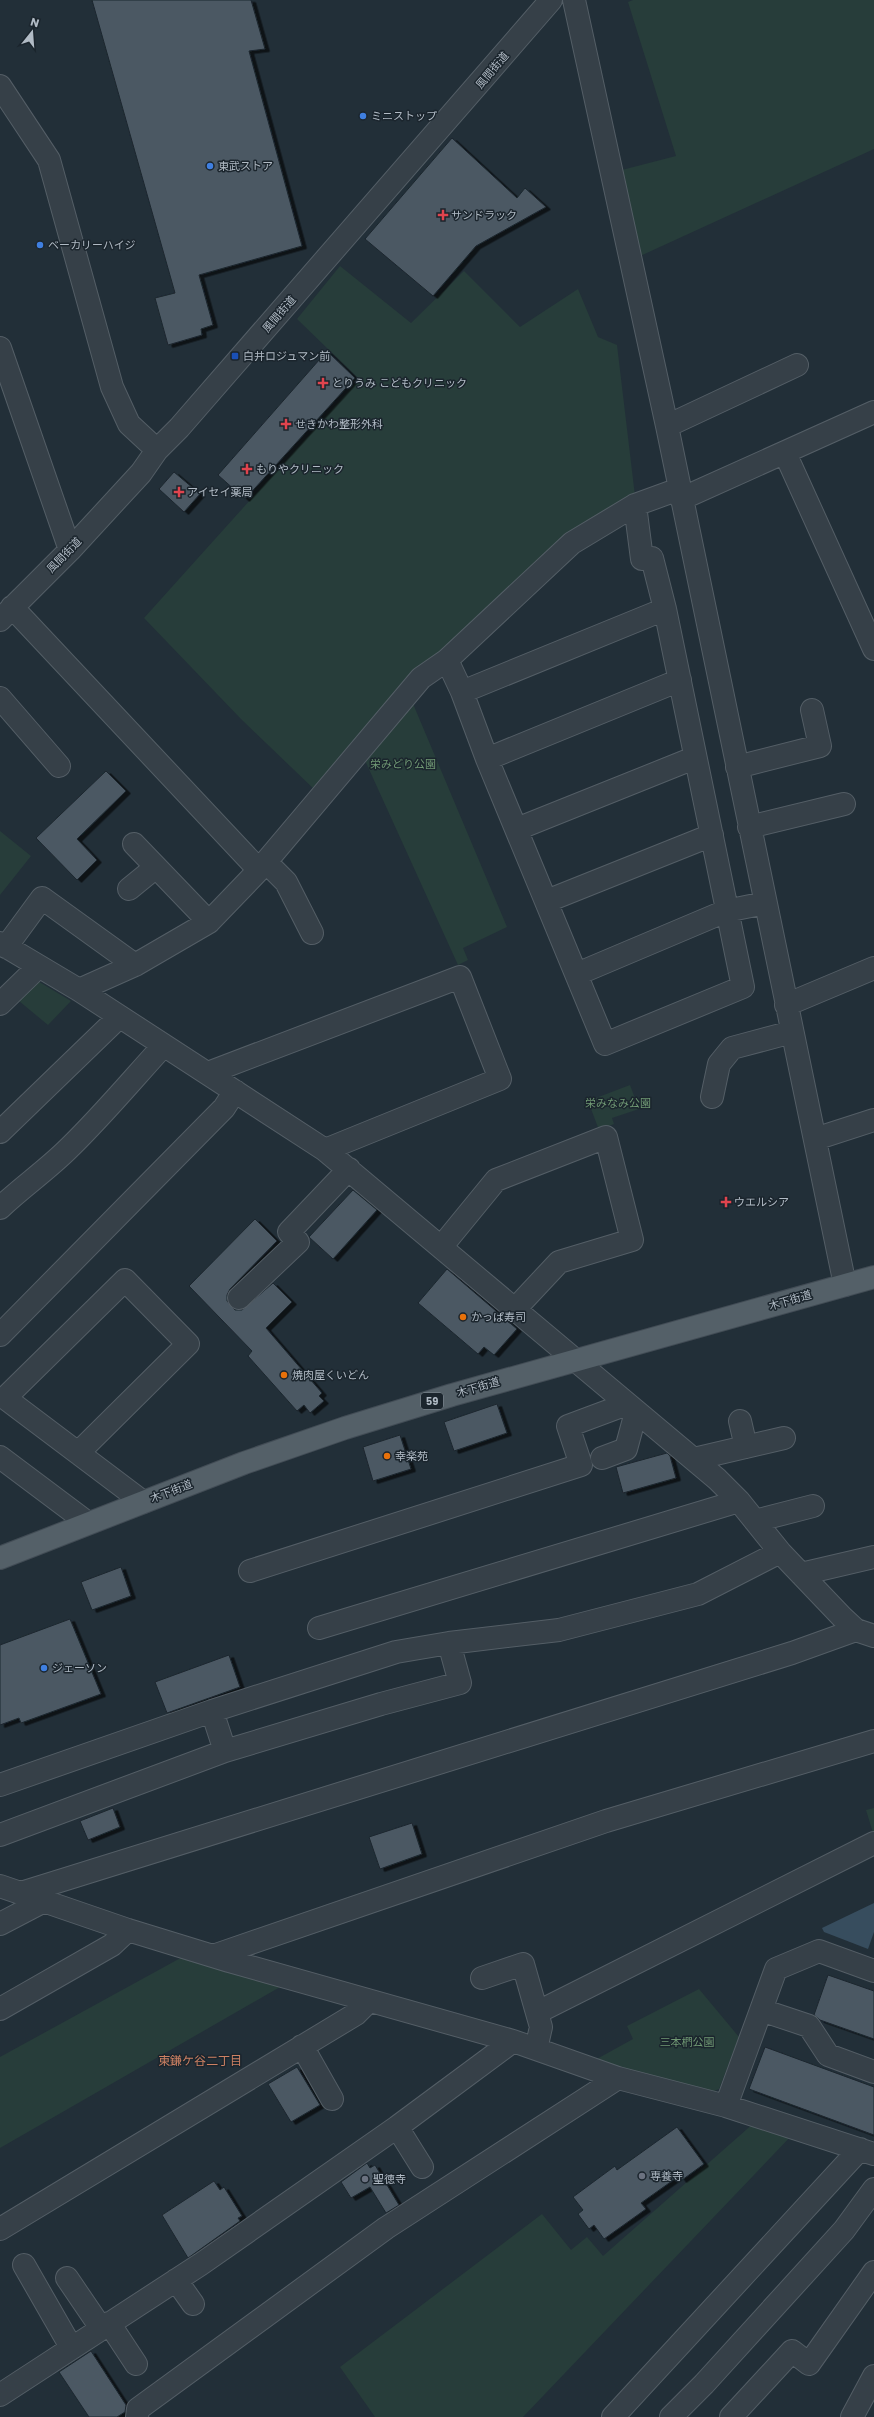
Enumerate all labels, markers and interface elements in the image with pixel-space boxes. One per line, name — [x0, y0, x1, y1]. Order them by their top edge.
north arrow — [12, 12, 52, 52]
text: N — [29, 14, 41, 31]
street label: 風間街道 — [472, 48, 512, 92]
place label: ミニストップ — [371, 108, 437, 124]
marker: ミニストップ — [358, 111, 368, 121]
place label: 東武ストア — [218, 158, 273, 174]
marker: 東武ストア — [205, 161, 215, 171]
place label: サンドラック — [451, 207, 517, 223]
marker: サンドラック — [438, 210, 448, 220]
place label: ベーカリーハイジ — [48, 237, 136, 253]
marker: ベーカリーハイジ — [35, 240, 45, 250]
street label: 風間街道 — [259, 292, 299, 336]
place label: 白井ロジュマン前 — [243, 348, 330, 364]
marker: 白井ロジュマン前 — [230, 351, 240, 361]
place label: とりうみ こどもクリニック — [332, 375, 467, 391]
marker: とりうみ こどもクリニック — [317, 377, 329, 389]
place label: せきかわ整形外科 — [295, 416, 383, 432]
marker: せきかわ整形外科 — [280, 418, 292, 430]
place label: もりやクリニック — [256, 461, 344, 477]
marker: もりやクリニック — [241, 463, 253, 475]
place label: アイセイ薬局 — [187, 484, 252, 500]
marker: アイセイ薬局 — [174, 487, 184, 497]
street label: 風間街道 — [43, 534, 85, 576]
park label: 栄みどり公園 — [370, 756, 436, 772]
park label: 栄みなみ公園 — [585, 1095, 651, 1111]
place label: ウエルシア — [734, 1194, 789, 1210]
marker: ウエルシア — [721, 1197, 731, 1207]
street label: 木下街道 — [767, 1286, 813, 1314]
place label: かっぱ寿司 — [471, 1309, 526, 1325]
marker: かっぱ寿司 — [458, 1312, 468, 1322]
place label: 焼肉屋くいどん — [292, 1367, 369, 1383]
marker: 焼肉屋くいどん — [279, 1370, 289, 1380]
street label: 木下街道 — [455, 1373, 501, 1401]
road number: 59 — [421, 1393, 443, 1409]
place label: 幸楽苑 — [395, 1448, 428, 1464]
marker: 幸楽苑 — [382, 1451, 392, 1461]
street label: 木下街道 — [148, 1476, 194, 1506]
place label: ジェーソン — [52, 1660, 107, 1676]
marker: ジェーソン — [39, 1663, 49, 1673]
park label: 三本椚公園 — [660, 2034, 715, 2050]
district label: 東鎌ケ谷二丁目 — [158, 2052, 242, 2069]
place label: 専養寺 — [650, 2168, 683, 2184]
place label: 聖徳寺 — [373, 2171, 406, 2187]
marker: 専養寺 — [637, 2171, 647, 2181]
marker: 聖徳寺 — [360, 2174, 370, 2184]

